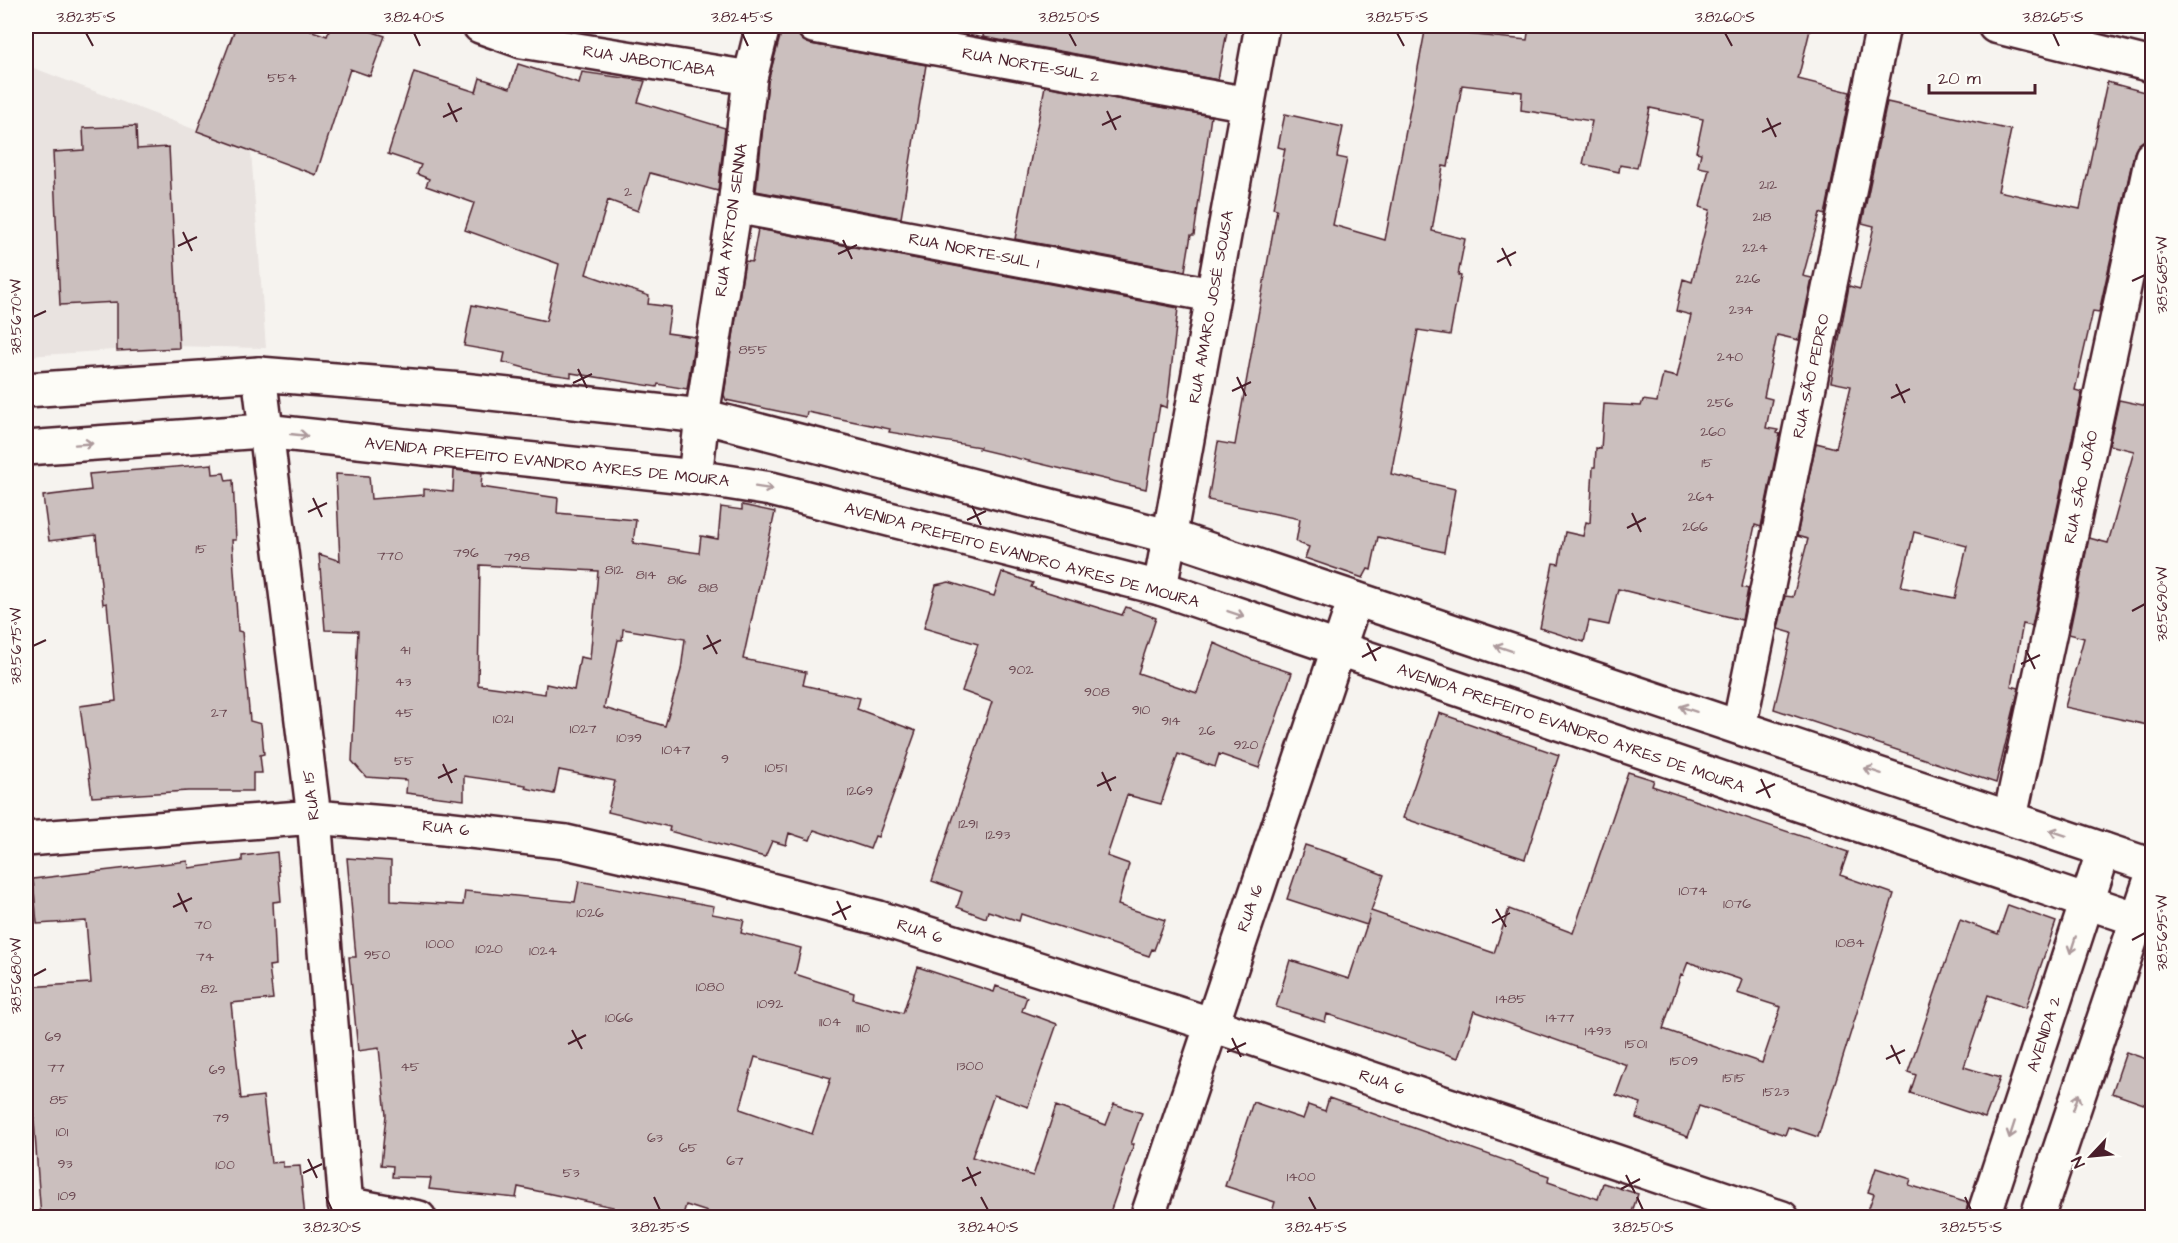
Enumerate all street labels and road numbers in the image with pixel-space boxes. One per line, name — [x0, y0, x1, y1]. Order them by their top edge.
street label: RUA JABOTICABA — [581, 40, 717, 82]
street label: RUA NORTE-SUL 2 — [960, 42, 1102, 88]
street label: RUA AYRTON SENNA — [709, 142, 753, 298]
street label: RUA AMARO JOSÉ SOUSA — [1183, 209, 1239, 405]
street label: RUA NORTE-SUL 1 — [907, 228, 1041, 274]
street label: RUA SÃO PEDRO — [1787, 311, 1835, 440]
street label: RUA SÃO JOÃO — [2058, 428, 2104, 545]
street label: AVENIDA PREFEITO EVANDRO AYRES DE MOURA — [364, 432, 730, 492]
street label: AVENIDA PREFEITO EVANDRO AYRES DE MOURA — [842, 497, 1202, 613]
street label: AVENIDA PREFEITO EVANDRO AYRES DE MOURA — [1394, 658, 1748, 798]
street label: RUA 15 — [297, 768, 325, 821]
street label: RUA 6 — [421, 815, 471, 841]
street label: RUA 16 — [1232, 881, 1268, 935]
street label: RUA 6 — [894, 913, 946, 949]
street label: AVENIDA 2 — [2021, 993, 2067, 1075]
street label: RUA 6 — [1356, 1064, 1408, 1100]

